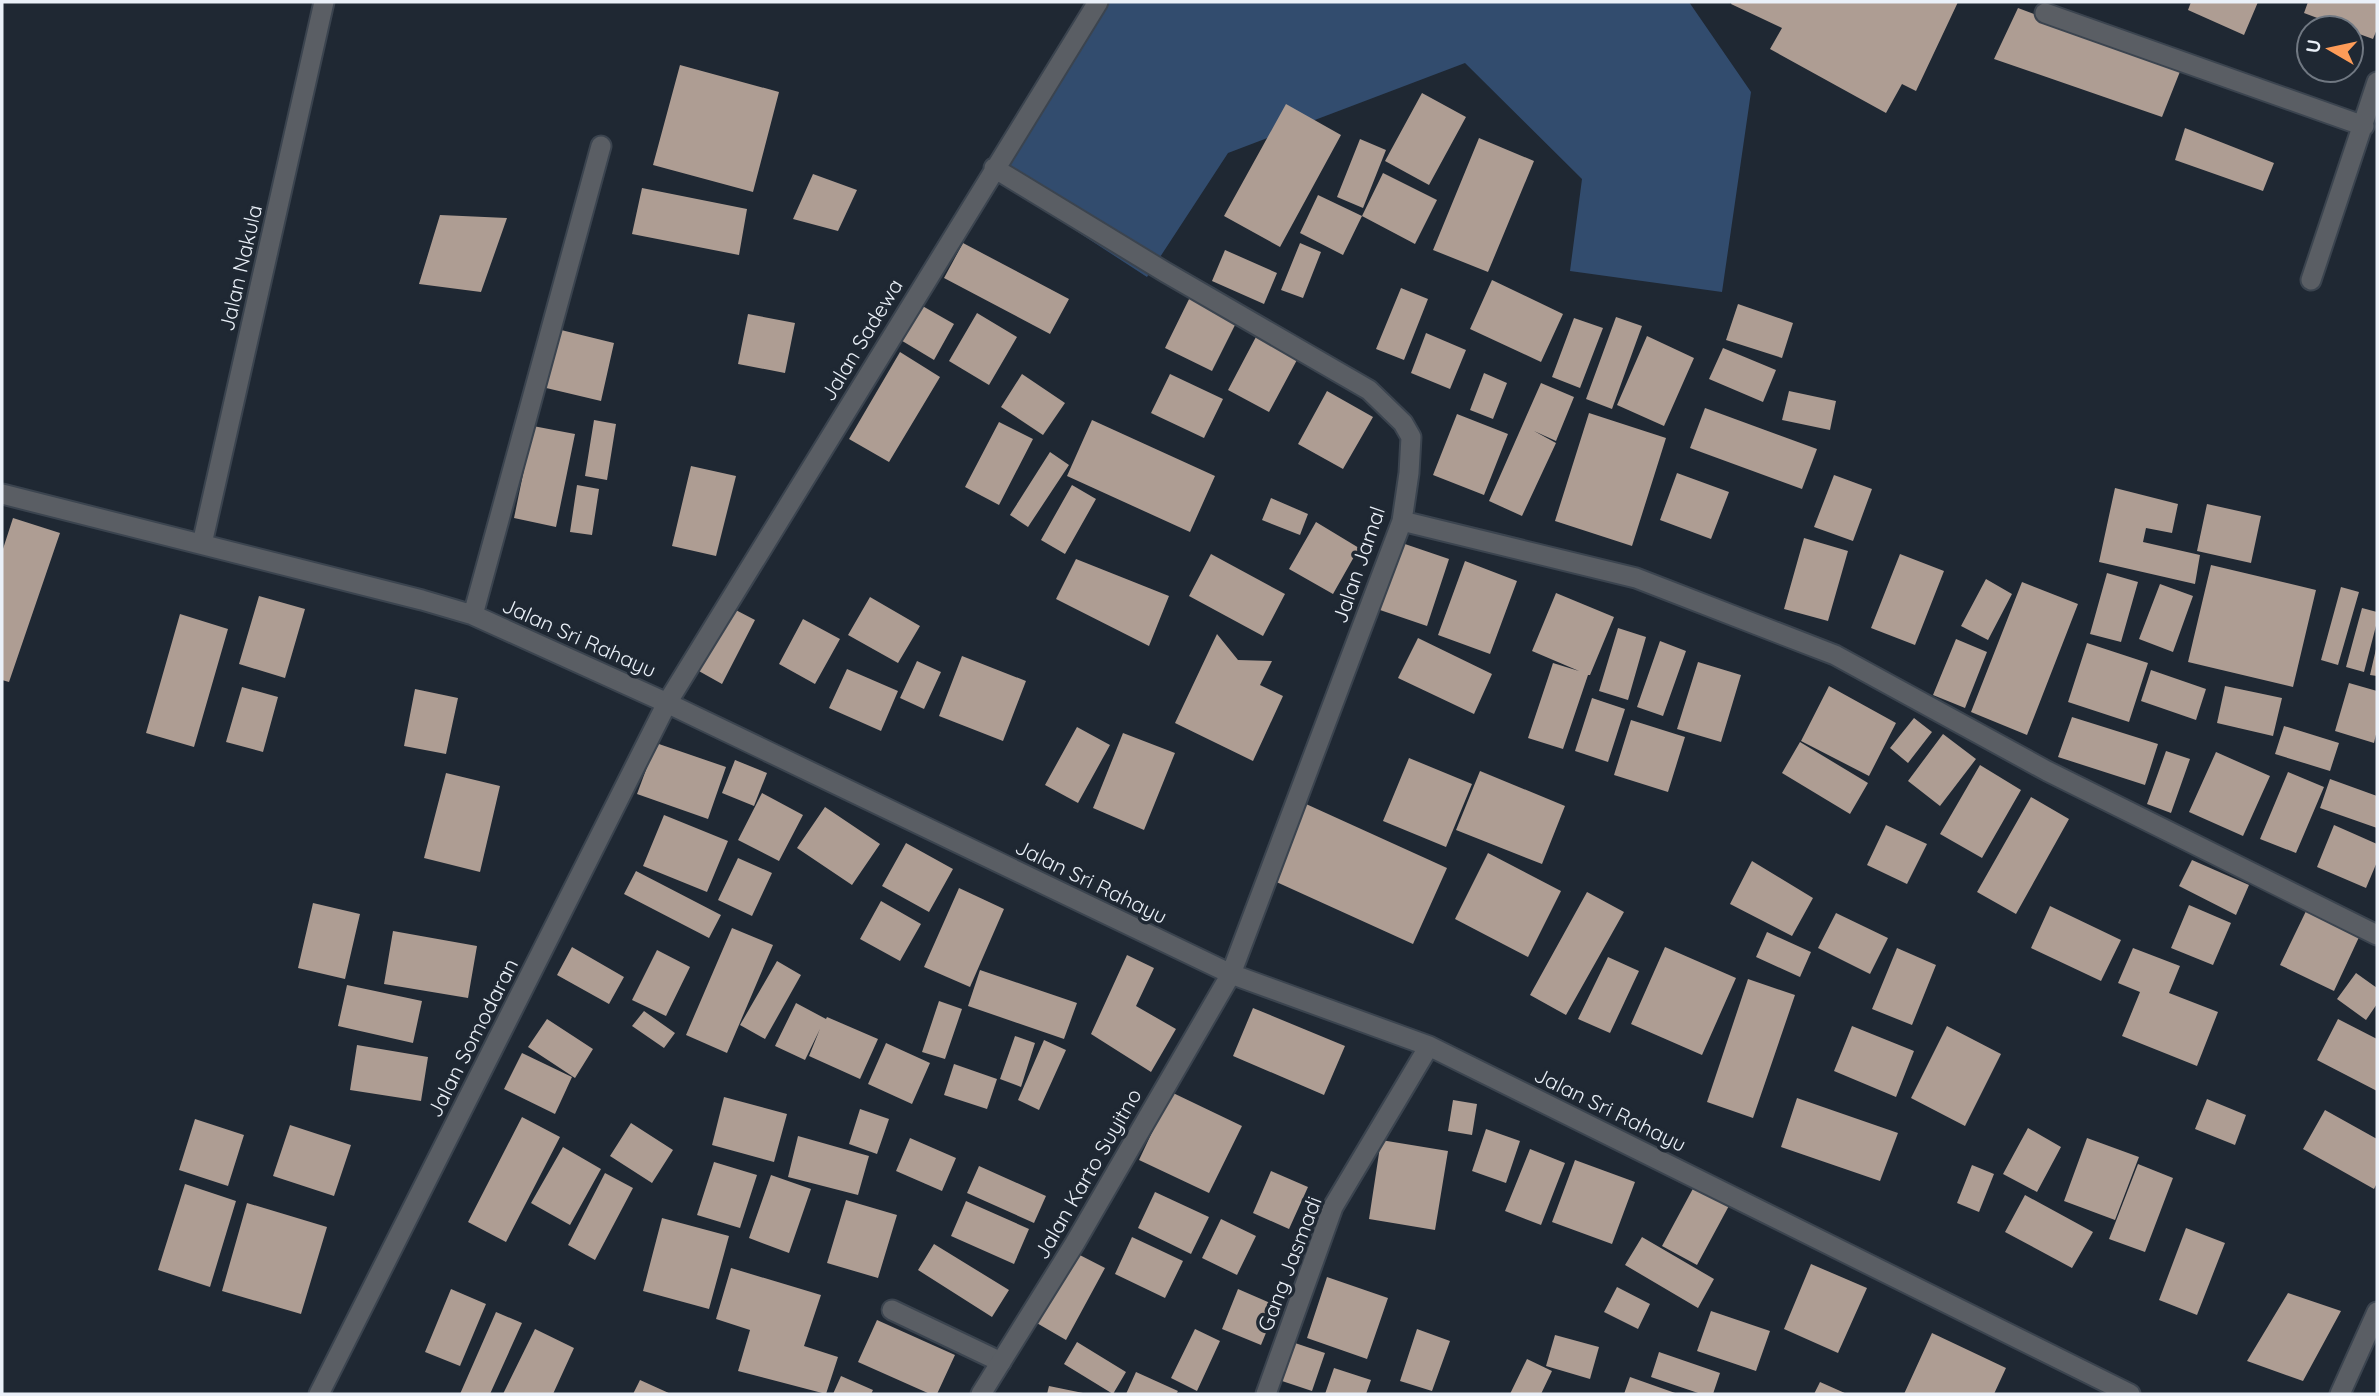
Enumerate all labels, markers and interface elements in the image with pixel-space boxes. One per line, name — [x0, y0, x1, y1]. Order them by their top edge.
north arrow — [2295, 14, 2365, 84]
text: U — [2300, 38, 2326, 55]
street label: Jalan Nakula — [213, 202, 267, 333]
street label: Jalan Sadewa — [814, 274, 908, 405]
street label: Jalan Jamal — [1326, 503, 1390, 626]
street label: Jalan Sri Rahayu — [498, 592, 660, 683]
street label: Jalan Sri Rahayu — [1011, 833, 1172, 929]
street label: Jalan Somodaran — [421, 954, 523, 1121]
street label: Jalan Sri Rahayu — [1530, 1061, 1691, 1157]
street label: Jalan Karto Suyitno — [1028, 1084, 1147, 1263]
street label: Gang Jasmadi — [1251, 1193, 1327, 1335]

